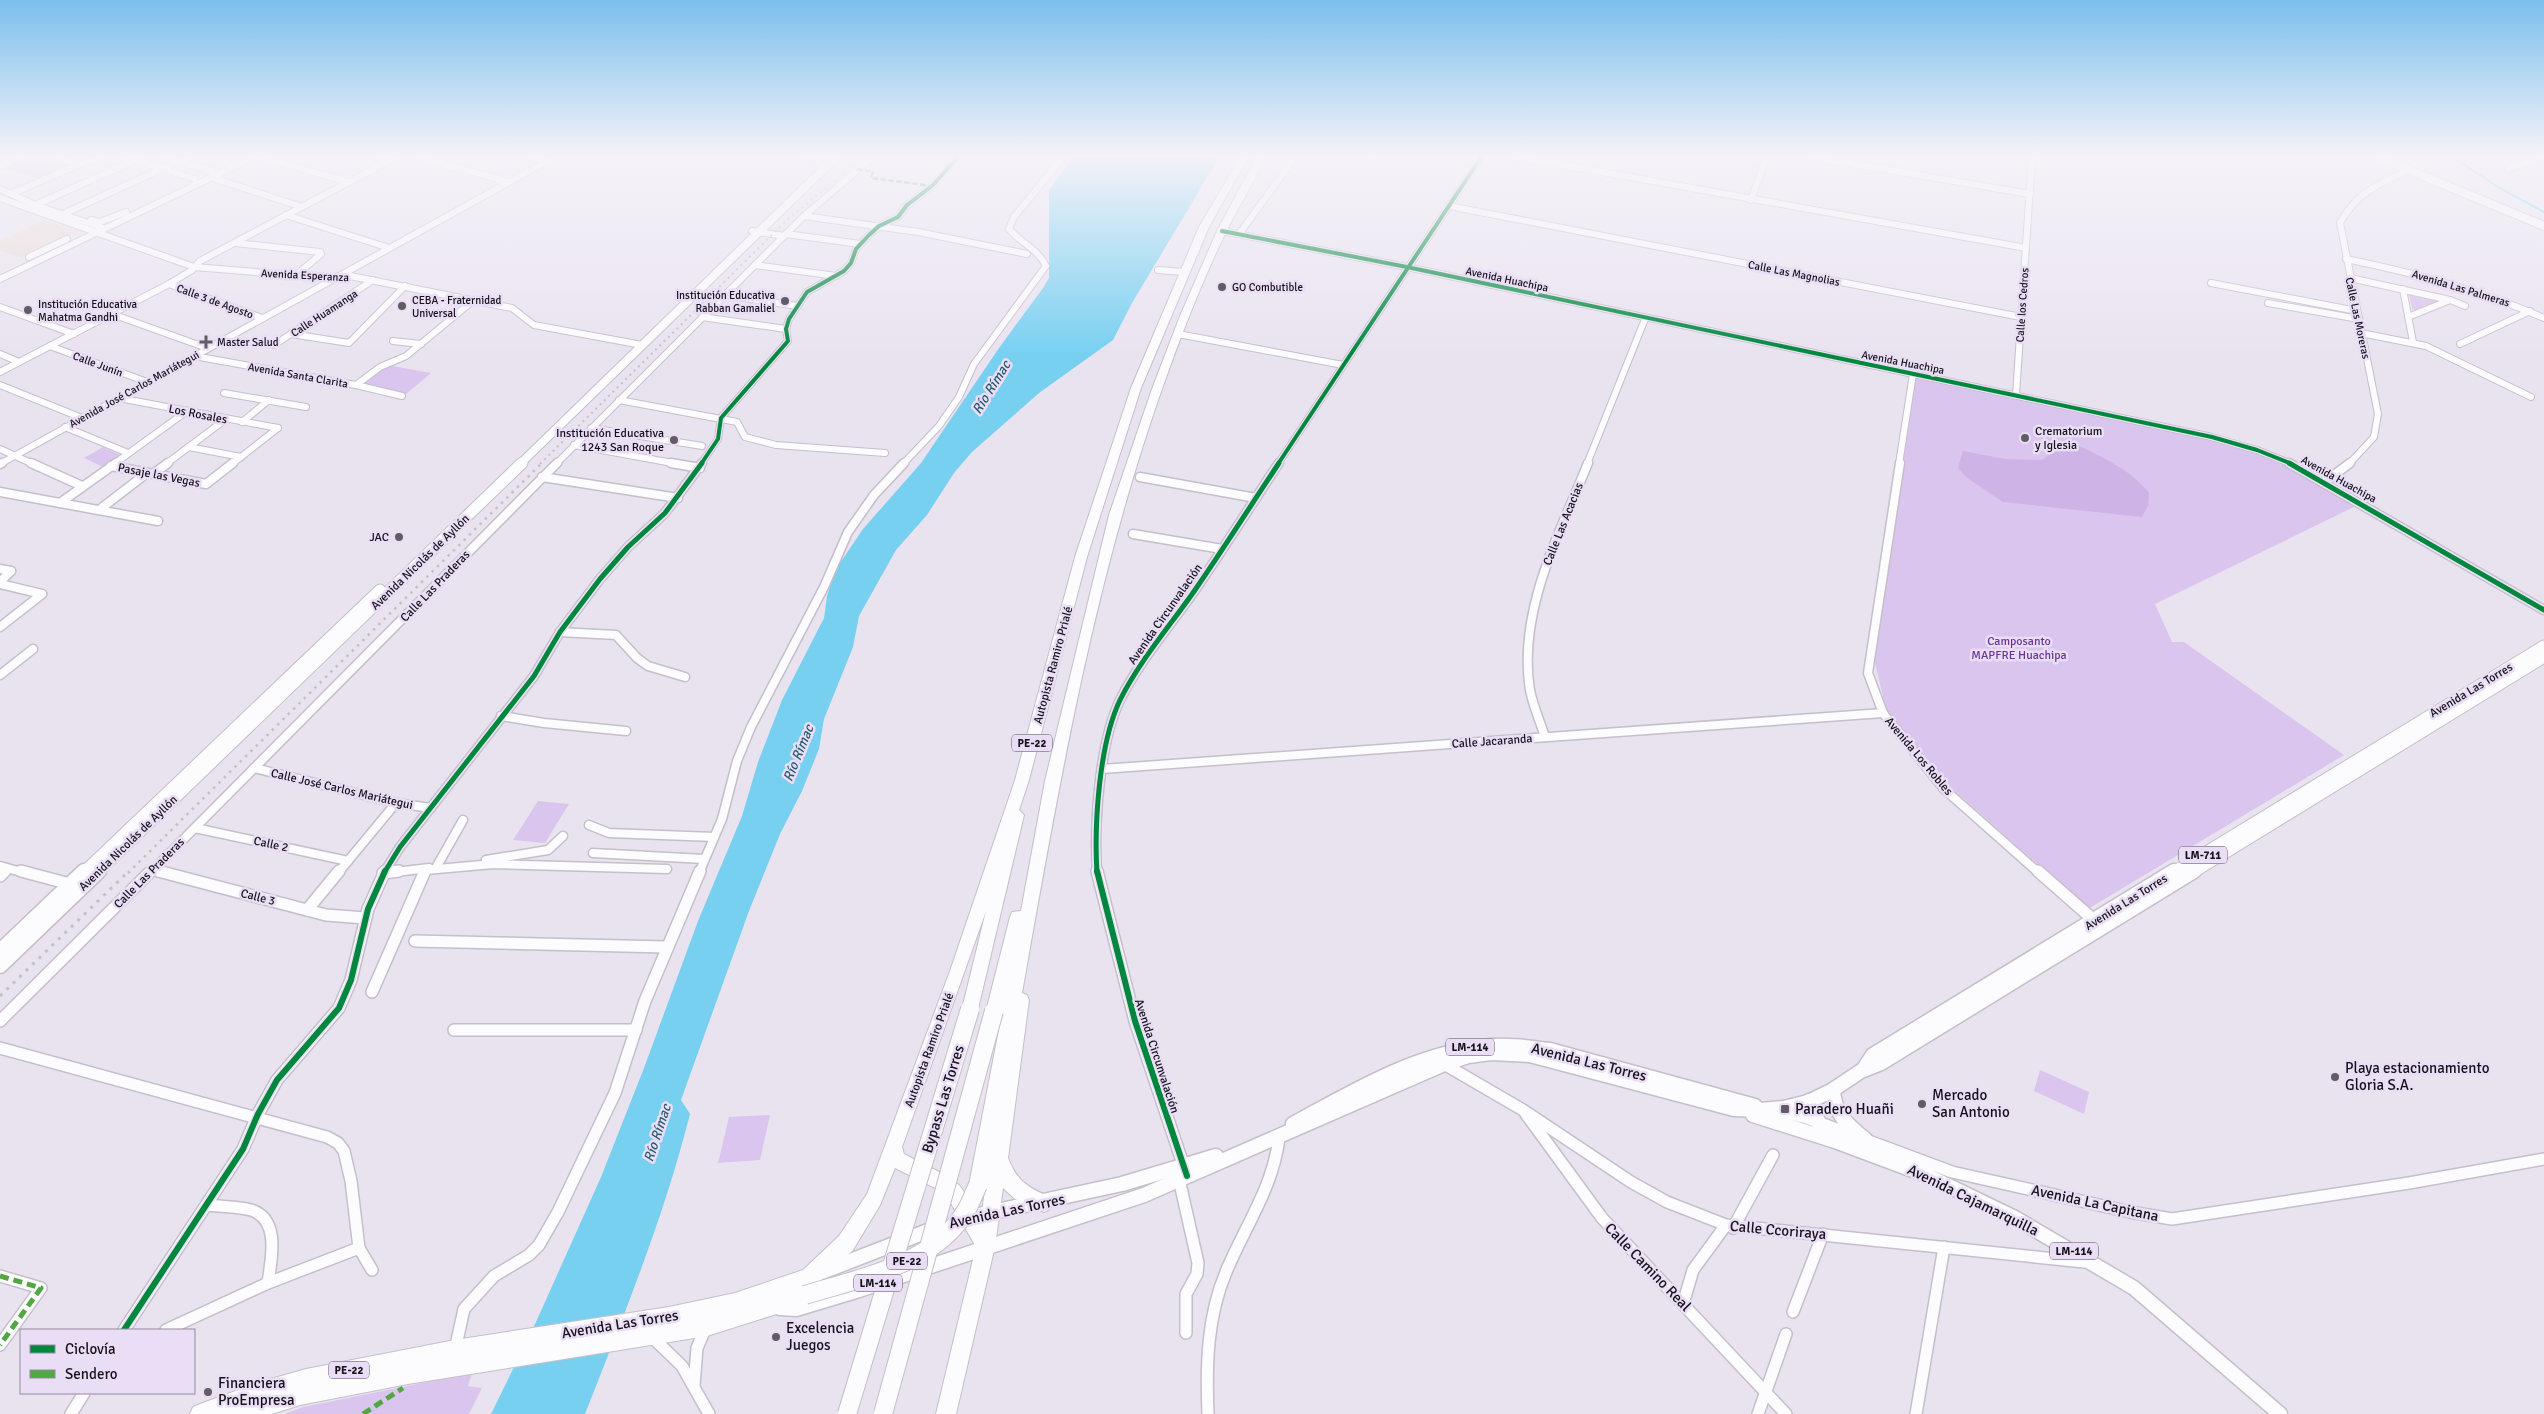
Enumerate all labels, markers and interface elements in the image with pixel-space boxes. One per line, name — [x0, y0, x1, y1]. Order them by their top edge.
street label: Calle Las Magnolias — [1747, 258, 1841, 289]
street label: Avenida Huachipa — [1464, 264, 1550, 295]
street label: Avenida Esperanza — [261, 267, 350, 284]
street label: Calle los Cedros — [2013, 267, 2032, 343]
street label: Avenida Las Palmeras — [2410, 267, 2512, 310]
street label: Calle Las Moreras — [2343, 276, 2373, 360]
marker: GO Combutible — [1216, 281, 1228, 293]
place label: GO Combutible — [1232, 281, 1303, 294]
street label: Calle 3 de Agosto — [175, 282, 255, 322]
street label: Calle Huamanga — [288, 287, 360, 340]
place label: Institución Educativa Rabban Gamaliel — [676, 289, 775, 315]
place label: CEBA - Fraternidad Universal — [412, 294, 501, 320]
marker: Institución Educativa Rabban Gamaliel — [779, 295, 791, 307]
place label: Institución Educativa Mahatma Gandhi — [38, 298, 138, 324]
marker: CEBA - Fraternidad Universal — [396, 300, 408, 312]
marker: Institución Educativa Mahatma Gandhi — [22, 304, 34, 316]
marker: Master Salud — [199, 335, 213, 349]
place label: Master Salud — [217, 336, 279, 349]
street label: Avenida José Carlos Mariátegui — [67, 348, 201, 431]
street label: Avenida Huachipa — [1860, 348, 1946, 377]
street label: Calle Junín — [71, 349, 125, 380]
water label: Río Rímac — [968, 356, 1015, 417]
street label: Avenida Santa Clarita — [247, 360, 349, 391]
street label: Los Rosales — [167, 401, 228, 428]
place label: Crematorium y Iglesia — [2035, 424, 2102, 453]
place label: Institución Educativa 1243 San Roque — [556, 426, 664, 455]
marker: Crematorium y Iglesia — [2019, 432, 2031, 444]
marker: Institución Educativa 1243 San Roque — [668, 434, 680, 446]
street label: Avenida Huachipa — [2299, 453, 2379, 506]
street label: Pasaje las Vegas — [117, 460, 201, 491]
street label: Calle Las Acacias — [1540, 481, 1587, 568]
street label: Avenida Nicolás de Ayllón — [368, 511, 473, 613]
place label: JAC — [369, 530, 389, 545]
marker: JAC — [393, 531, 405, 543]
street label: Calle Las Praderas — [397, 547, 473, 625]
street label: Avenida Circunvalación — [1125, 561, 1206, 668]
street label: Autopista Ramiro Prialé — [1031, 605, 1076, 725]
park label: Camposanto MAPFRE Huachipa — [1971, 634, 2067, 663]
street label: Avenida Las Torres — [2427, 660, 2516, 721]
street label: Avenida Los Robles — [1881, 714, 1956, 799]
water label: Río Rímac — [779, 721, 818, 784]
street label: Calle Jacaranda — [1451, 731, 1533, 752]
road number: PE-22 — [1012, 734, 1052, 751]
street label: Calle José Carlos Mariátegui — [269, 766, 414, 813]
street label: Avenida Nicolás de Ayllón — [76, 792, 181, 894]
street label: Calle 2 — [252, 833, 290, 855]
street label: Calle Las Praderas — [111, 835, 188, 912]
road number: LM-711 — [2179, 846, 2227, 864]
street label: Avenida Las Torres — [2082, 871, 2170, 934]
street label: Calle 3 — [239, 886, 277, 909]
street label: Autopista Ramiro Prialé — [902, 991, 957, 1110]
street label: Avenida Circunvalación — [1131, 997, 1182, 1115]
road number: LM-114 — [1446, 1038, 1494, 1056]
street label: Avenida Las Torres — [1530, 1039, 1649, 1085]
street label: Bypass Las Torres — [918, 1043, 968, 1155]
place label: Playa estacionamiento Gloria S.A. — [2345, 1059, 2490, 1094]
marker: Playa estacionamiento Gloria S.A. — [2329, 1071, 2341, 1083]
place label: Mercado San Antonio — [1932, 1086, 2010, 1121]
marker: Mercado San Antonio — [1916, 1098, 1928, 1110]
place label: Paradero Huañi — [1795, 1100, 1894, 1118]
water label: Río Rímac — [640, 1101, 675, 1164]
marker: Paradero Huañi — [1779, 1103, 1791, 1115]
street label: Avenida Cajamarquilla — [1904, 1160, 2042, 1240]
street label: Avenida La Capitana — [2030, 1181, 2160, 1225]
street label: Avenida Las Torres — [947, 1190, 1067, 1232]
street label: Calle Ccoriraya — [1729, 1217, 1827, 1243]
street label: Calle Camino Real — [1601, 1219, 1695, 1315]
road number: LM-114 — [2050, 1242, 2098, 1260]
road number: PE-22 — [887, 1252, 927, 1270]
road number: LM-114 — [854, 1275, 902, 1292]
street label: Avenida Las Torres — [560, 1306, 680, 1342]
place label: Excelencia Juegos — [786, 1319, 854, 1354]
legend — [20, 1329, 195, 1394]
marker: Excelencia Juegos — [770, 1331, 782, 1343]
text: Ciclovía — [65, 1340, 116, 1358]
road number: PE-22 — [329, 1362, 369, 1378]
text: Sendero — [65, 1365, 118, 1383]
place label: Financiera ProEmpresa — [218, 1374, 295, 1409]
marker: Financiera ProEmpresa — [202, 1386, 214, 1398]

